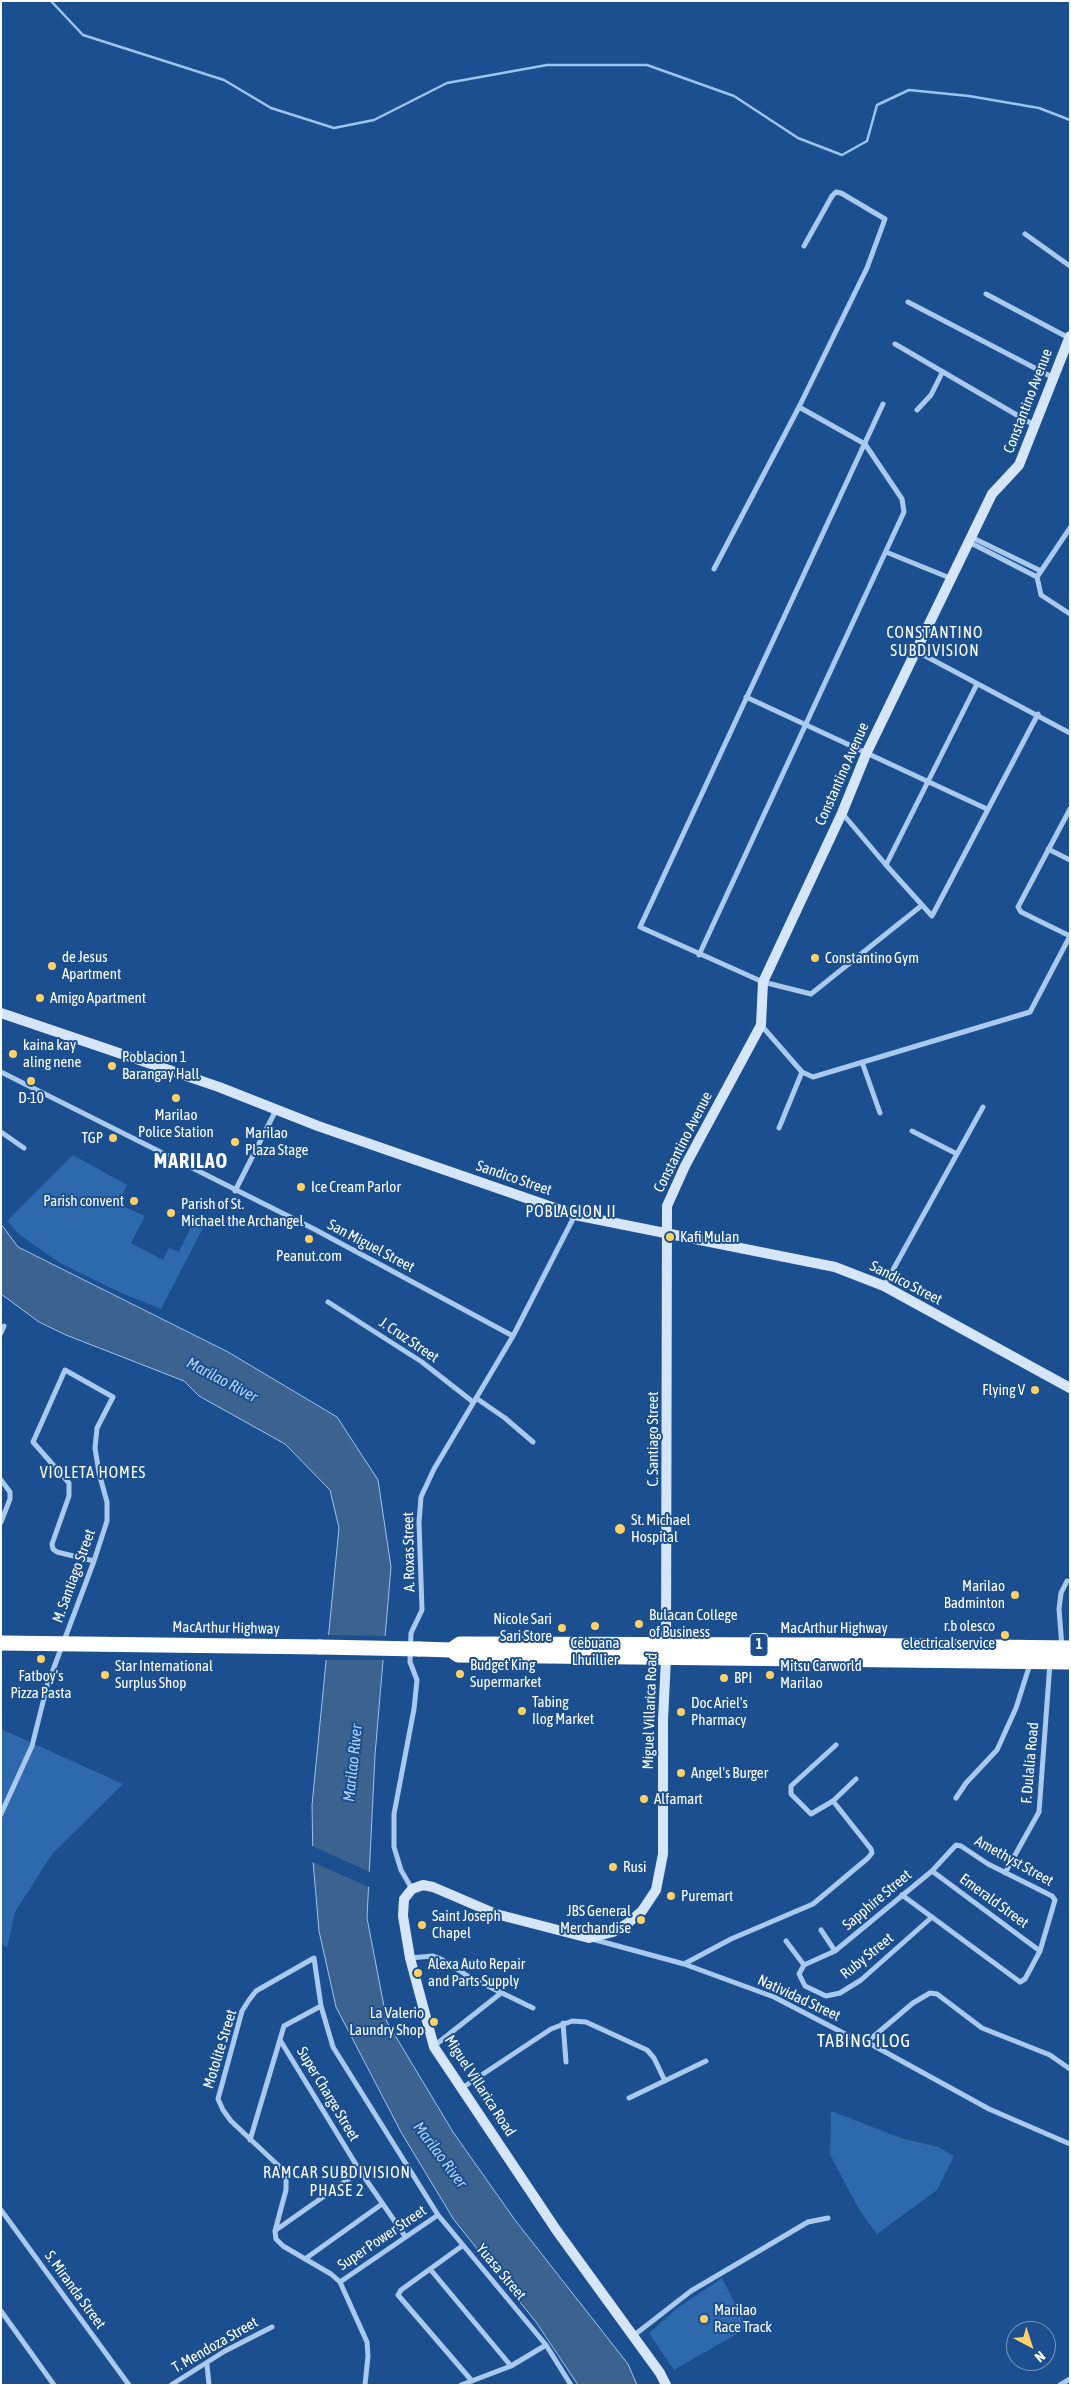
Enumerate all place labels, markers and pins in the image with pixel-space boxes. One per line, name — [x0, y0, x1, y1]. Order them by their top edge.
place label: de Jesus Apartment — [62, 948, 121, 983]
place label: Constantino Gym — [825, 949, 919, 967]
marker: Constantino Gym — [809, 952, 821, 964]
marker: de Jesus Apartment — [46, 960, 58, 972]
place label: Amigo Apartment — [50, 989, 146, 1007]
marker: Amigo Apartment — [34, 992, 46, 1004]
place label: kaina kay aling nene — [23, 1036, 81, 1071]
marker: kaina kay aling nene — [7, 1048, 19, 1060]
place label: Poblacion 1 Barangay Hall — [122, 1048, 199, 1083]
marker: Poblacion 1 Barangay Hall — [106, 1060, 118, 1072]
marker: D-10 — [25, 1075, 37, 1087]
place label: D-10 — [18, 1089, 44, 1107]
marker: Marilao Police Station — [170, 1092, 182, 1104]
place label: Marilao Police Station — [138, 1106, 214, 1141]
place label: Marilao Plaza Stage — [245, 1124, 308, 1159]
place label: TGP — [81, 1129, 103, 1147]
marker: TGP — [107, 1132, 119, 1144]
marker: Marilao Plaza Stage — [229, 1136, 241, 1148]
place label: Ice Cream Parlor — [311, 1178, 401, 1196]
marker: Ice Cream Parlor — [295, 1181, 307, 1193]
place label: Parish convent — [43, 1192, 124, 1210]
marker: Parish convent — [128, 1195, 140, 1207]
place label: Parish of St. Michael the Archangel — [181, 1195, 303, 1230]
marker: Parish of St. Michael the Archangel — [165, 1207, 177, 1219]
place label: Kafi Mulan — [680, 1228, 739, 1246]
marker: Kafi Mulan — [664, 1231, 676, 1243]
marker: Peanut.com — [303, 1233, 315, 1245]
place label: Peanut.com — [276, 1247, 342, 1265]
place label: Flying V — [982, 1381, 1025, 1399]
marker: Flying V — [1029, 1384, 1041, 1396]
place label: St. Michael Hospital — [631, 1511, 690, 1546]
marker: St. Michael Hospital — [613, 1522, 627, 1536]
place label: Marilao Badminton — [944, 1577, 1005, 1612]
marker: Marilao Badminton — [1009, 1589, 1021, 1601]
place label: Bulacan College of Business — [649, 1606, 738, 1641]
place label: Nicole Sari Sari Store — [493, 1610, 552, 1645]
place label: r.b olesco electrical service — [903, 1617, 995, 1652]
marker: Bulacan College of Business — [633, 1618, 645, 1630]
marker: Cebuana Lhuillier — [589, 1620, 601, 1632]
marker: Nicole Sari Sari Store — [556, 1622, 568, 1634]
marker: r.b olesco electrical service — [999, 1629, 1011, 1641]
place label: Cebuana Lhuillier — [570, 1634, 620, 1669]
marker: Fatboy's Pizza Pasta — [35, 1653, 47, 1665]
place label: Budget King Supermarket — [470, 1656, 542, 1691]
place label: Star International Surplus Shop — [115, 1657, 213, 1692]
place label: Mitsu Carworld Marilao — [780, 1657, 862, 1692]
place label: Fatboy's Pizza Pasta — [11, 1667, 71, 1702]
marker: Budget King Supermarket — [454, 1668, 466, 1680]
marker: Star International Surplus Shop — [99, 1669, 111, 1681]
place label: BPI — [734, 1669, 752, 1687]
marker: Mitsu Carworld Marilao — [764, 1669, 776, 1681]
marker: BPI — [718, 1672, 730, 1684]
place label: Tabing Ilog Market — [532, 1693, 594, 1728]
place label: Doc Ariel's Pharmacy — [691, 1694, 748, 1729]
marker: Tabing Ilog Market — [516, 1705, 528, 1717]
marker: Doc Ariel's Pharmacy — [675, 1706, 687, 1718]
place label: Angel's Burger — [691, 1764, 768, 1782]
marker: Angel's Burger — [675, 1767, 687, 1779]
place label: Alfamart — [654, 1790, 703, 1808]
marker: Alfamart — [638, 1793, 650, 1805]
place label: Rusi — [623, 1858, 646, 1876]
marker: Rusi — [607, 1861, 619, 1873]
place label: Puremart — [681, 1887, 733, 1905]
marker: Puremart — [665, 1890, 677, 1902]
place label: JBS General Merchandise — [560, 1902, 631, 1937]
place label: Saint Joseph Chapel — [432, 1907, 501, 1942]
marker: JBS General Merchandise — [635, 1914, 647, 1926]
marker: Saint Joseph Chapel — [416, 1919, 428, 1931]
place label: Alexa Auto Repair and Parts Supply — [428, 1955, 525, 1990]
marker: Alexa Auto Repair and Parts Supply — [412, 1967, 424, 1979]
place label: La Valerio Laundry Shop — [349, 2004, 424, 2039]
marker: La Valerio Laundry Shop — [428, 2016, 440, 2028]
place label: Marilao Race Track — [714, 2301, 772, 2336]
marker: Marilao Race Track — [698, 2313, 710, 2325]

